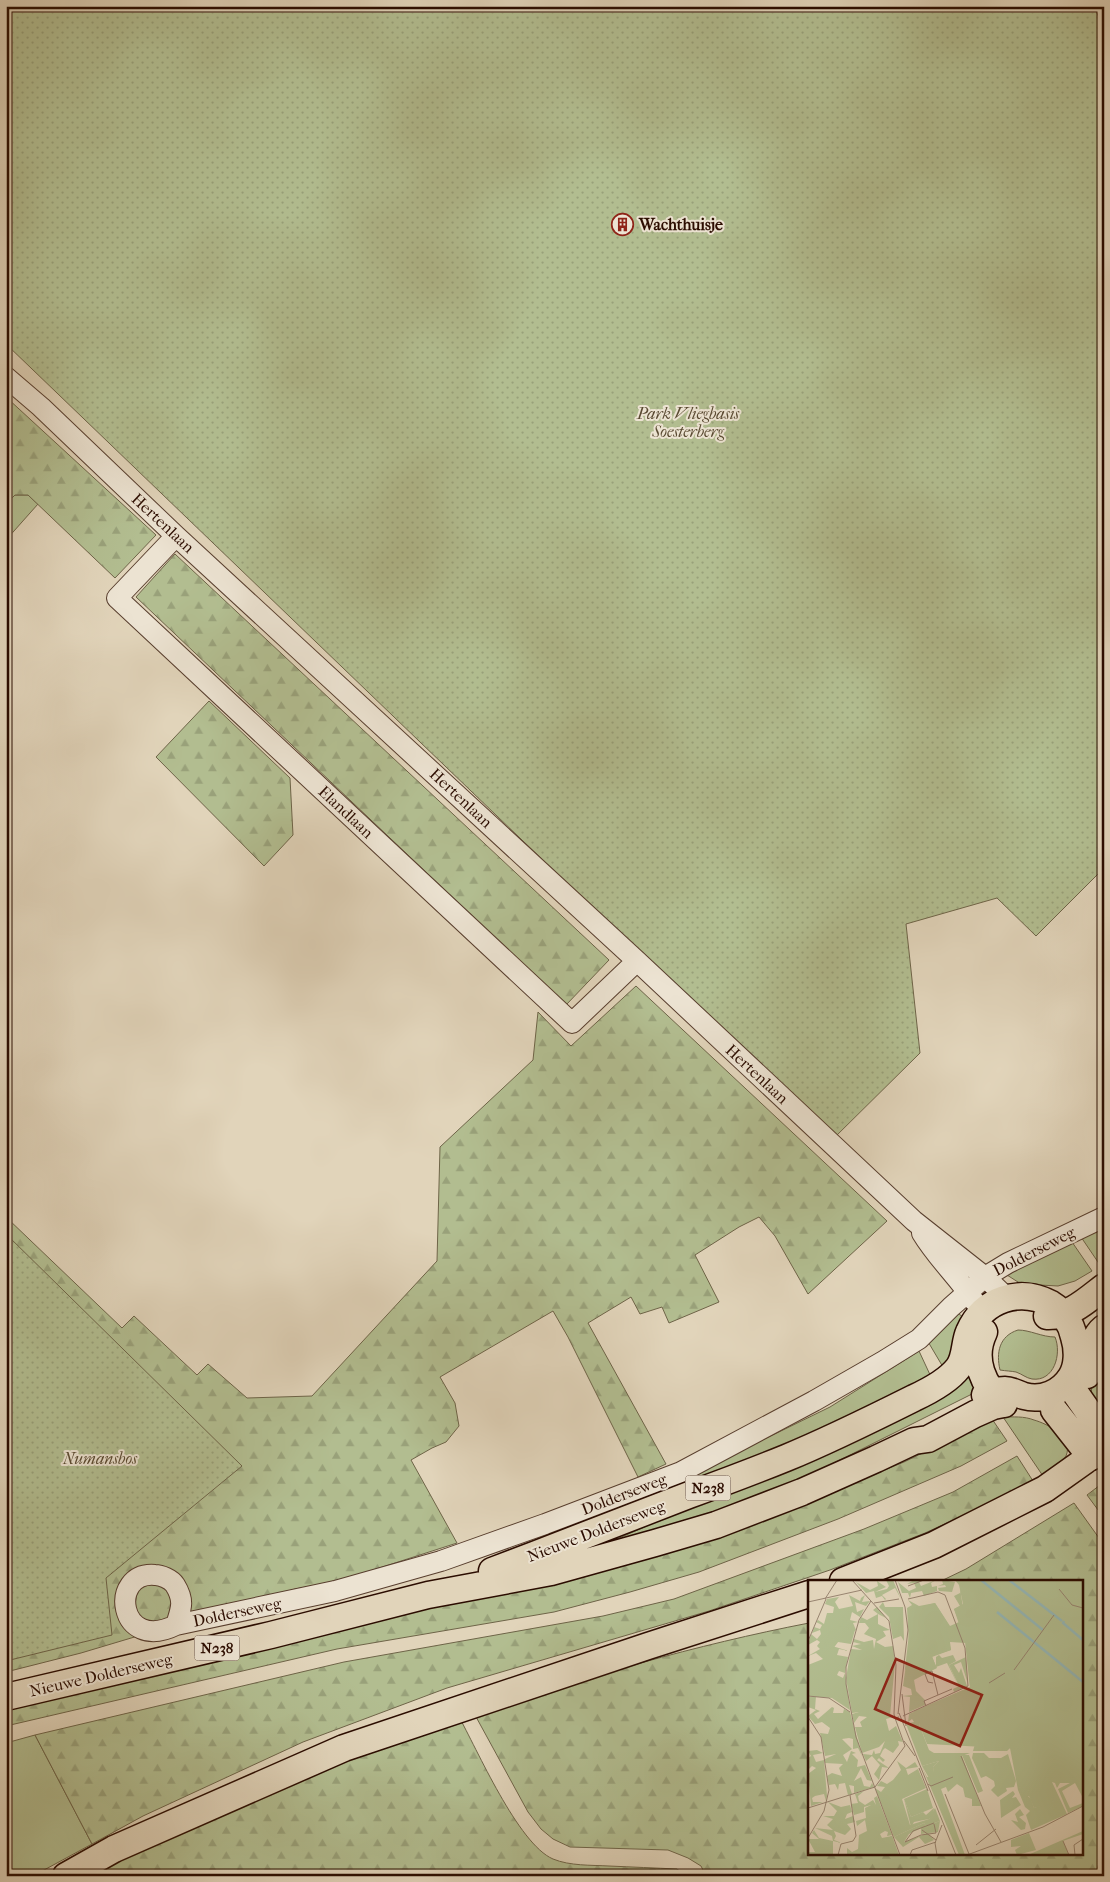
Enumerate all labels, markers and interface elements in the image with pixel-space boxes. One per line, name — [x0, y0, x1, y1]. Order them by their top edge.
building icon: Wachthuisje — [611, 212, 635, 236]
place label: Wachthuisje — [638, 215, 723, 234]
park label: Park Vliegbasis Soesterberg — [636, 404, 740, 441]
street label: Hertenlaan — [128, 489, 199, 557]
street label: Hertenlaan — [426, 764, 497, 832]
street label: Elandlaan — [315, 782, 378, 843]
street label: Hertenlaan — [722, 1040, 793, 1108]
street label: Dolderseweg — [990, 1222, 1079, 1280]
park label: Numansbos — [62, 1449, 138, 1468]
street label: Dolderseweg — [579, 1469, 670, 1519]
road number: N238 — [686, 1476, 730, 1500]
street label: Nieuwe Dolderseweg — [524, 1496, 668, 1566]
inset map — [808, 1580, 1082, 1854]
street label: Dolderseweg — [191, 1593, 283, 1631]
road number: N238 — [194, 1636, 240, 1660]
street label: Nieuwe Dolderseweg — [28, 1649, 175, 1701]

